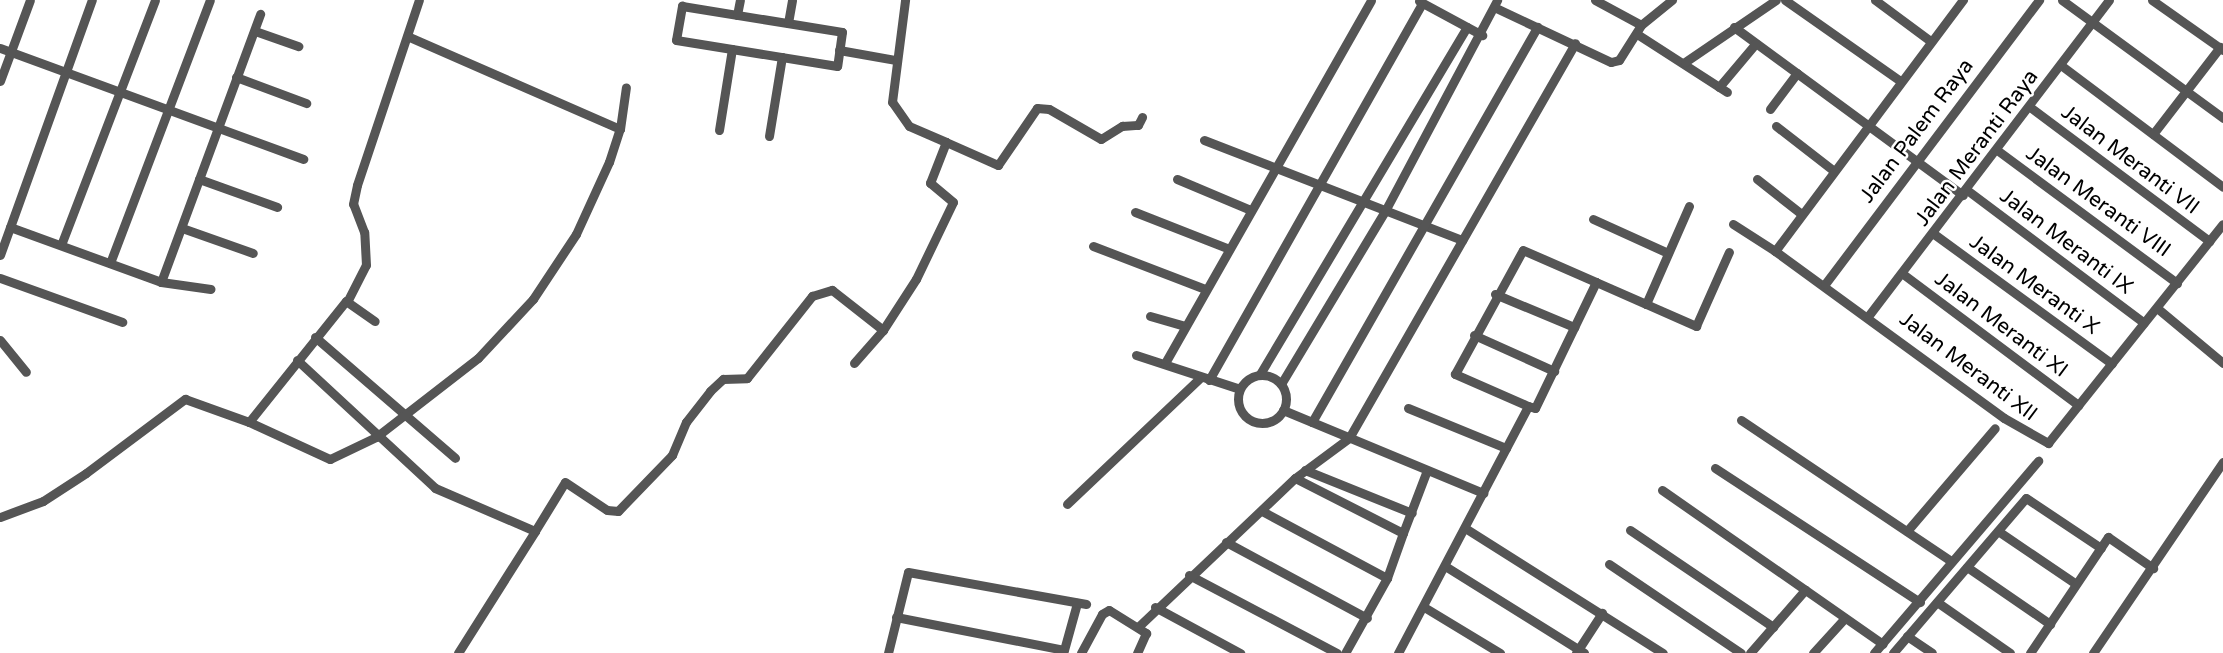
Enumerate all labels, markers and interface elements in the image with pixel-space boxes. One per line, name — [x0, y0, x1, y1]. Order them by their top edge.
street label: Jalan Palem Raya — [1855, 54, 1979, 208]
street label: Jalan Meranti Raya — [1910, 65, 2044, 231]
street label: Jalan Meranti VII — [2056, 100, 2204, 220]
street label: Jalan Meranti VIII — [2021, 141, 2175, 263]
street label: Jalan Meranti IX — [1995, 184, 2137, 300]
street label: Jalan Meranti X — [1964, 230, 2104, 340]
street label: Jalan Meranti XI — [1930, 267, 2072, 383]
street label: Jalan Meranti XII — [1894, 307, 2042, 427]

